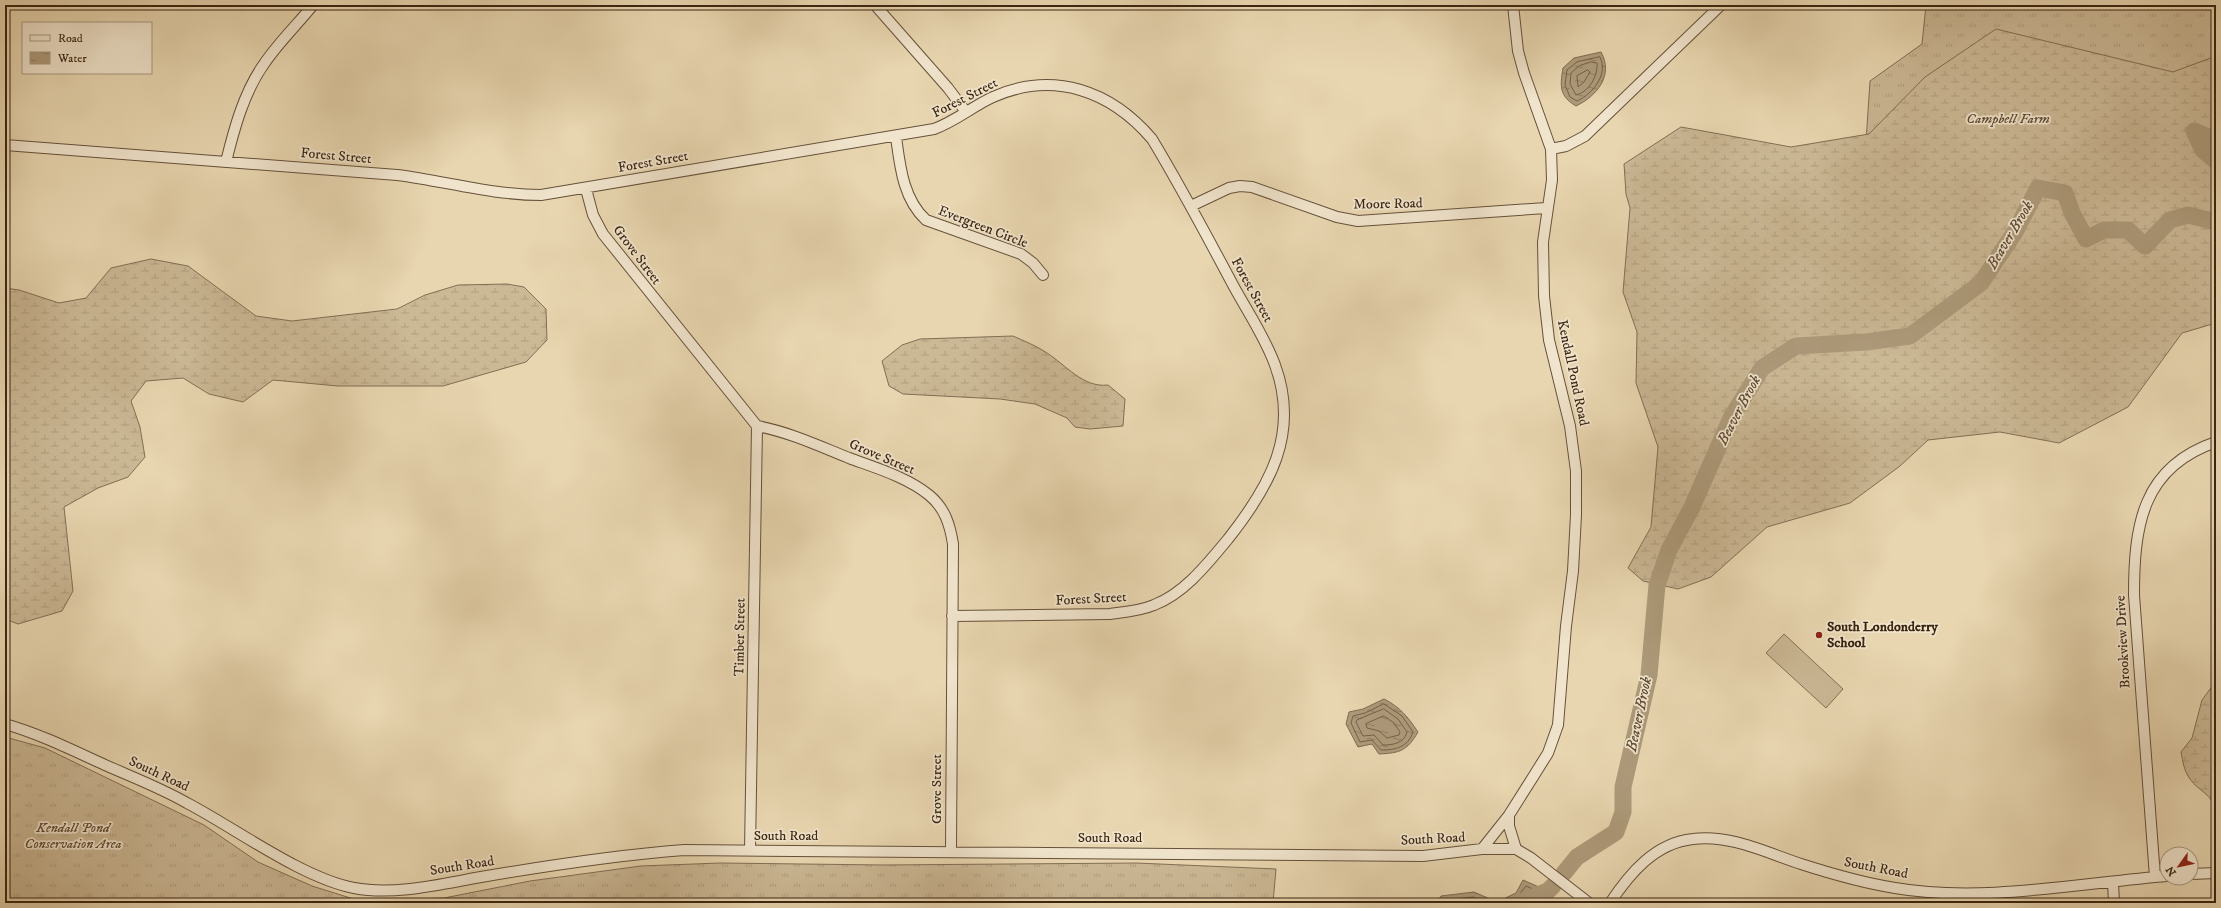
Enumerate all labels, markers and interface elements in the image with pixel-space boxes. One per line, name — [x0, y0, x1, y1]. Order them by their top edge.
legend — [22, 22, 152, 74]
text: Road — [58, 31, 83, 46]
text: Water — [57, 51, 87, 66]
street label: Forest Street — [929, 74, 1001, 122]
park label: Campbell Farm — [1966, 110, 2050, 128]
street label: Forest Street — [300, 144, 373, 168]
street label: Forest Street — [616, 147, 690, 177]
street label: Moore Road — [1353, 194, 1423, 214]
water label: Beaver Brook — [1982, 197, 2038, 273]
street label: Evergreen Circle — [936, 202, 1031, 252]
street label: Grove Street — [609, 222, 666, 289]
street label: Forest Street — [1227, 255, 1277, 326]
street label: Kendall Pond Road — [1553, 318, 1593, 428]
water label: Beaver Brook — [1712, 372, 1765, 449]
street label: Grove Street — [846, 435, 918, 479]
street label: Forest Street — [1055, 588, 1128, 610]
street label: Brookview Drive — [2112, 595, 2134, 689]
street label: Timber Street — [730, 597, 750, 676]
place label: South Londonderry School — [1827, 618, 1938, 652]
marker: South Londonderry School — [1814, 630, 1824, 640]
water label: Beaver Brook — [1622, 674, 1656, 754]
street label: South Road — [126, 752, 192, 796]
street label: Grove Street — [928, 754, 946, 824]
park label: Kendall Pond Conservation Area — [25, 819, 121, 853]
street label: South Road — [754, 827, 818, 845]
street label: South Road — [1400, 828, 1466, 850]
street label: South Road — [1078, 829, 1142, 847]
north arrow — [2159, 846, 2199, 886]
street label: South Road — [429, 852, 495, 880]
street label: South Road — [1843, 853, 1909, 883]
text: N — [2163, 863, 2180, 879]

